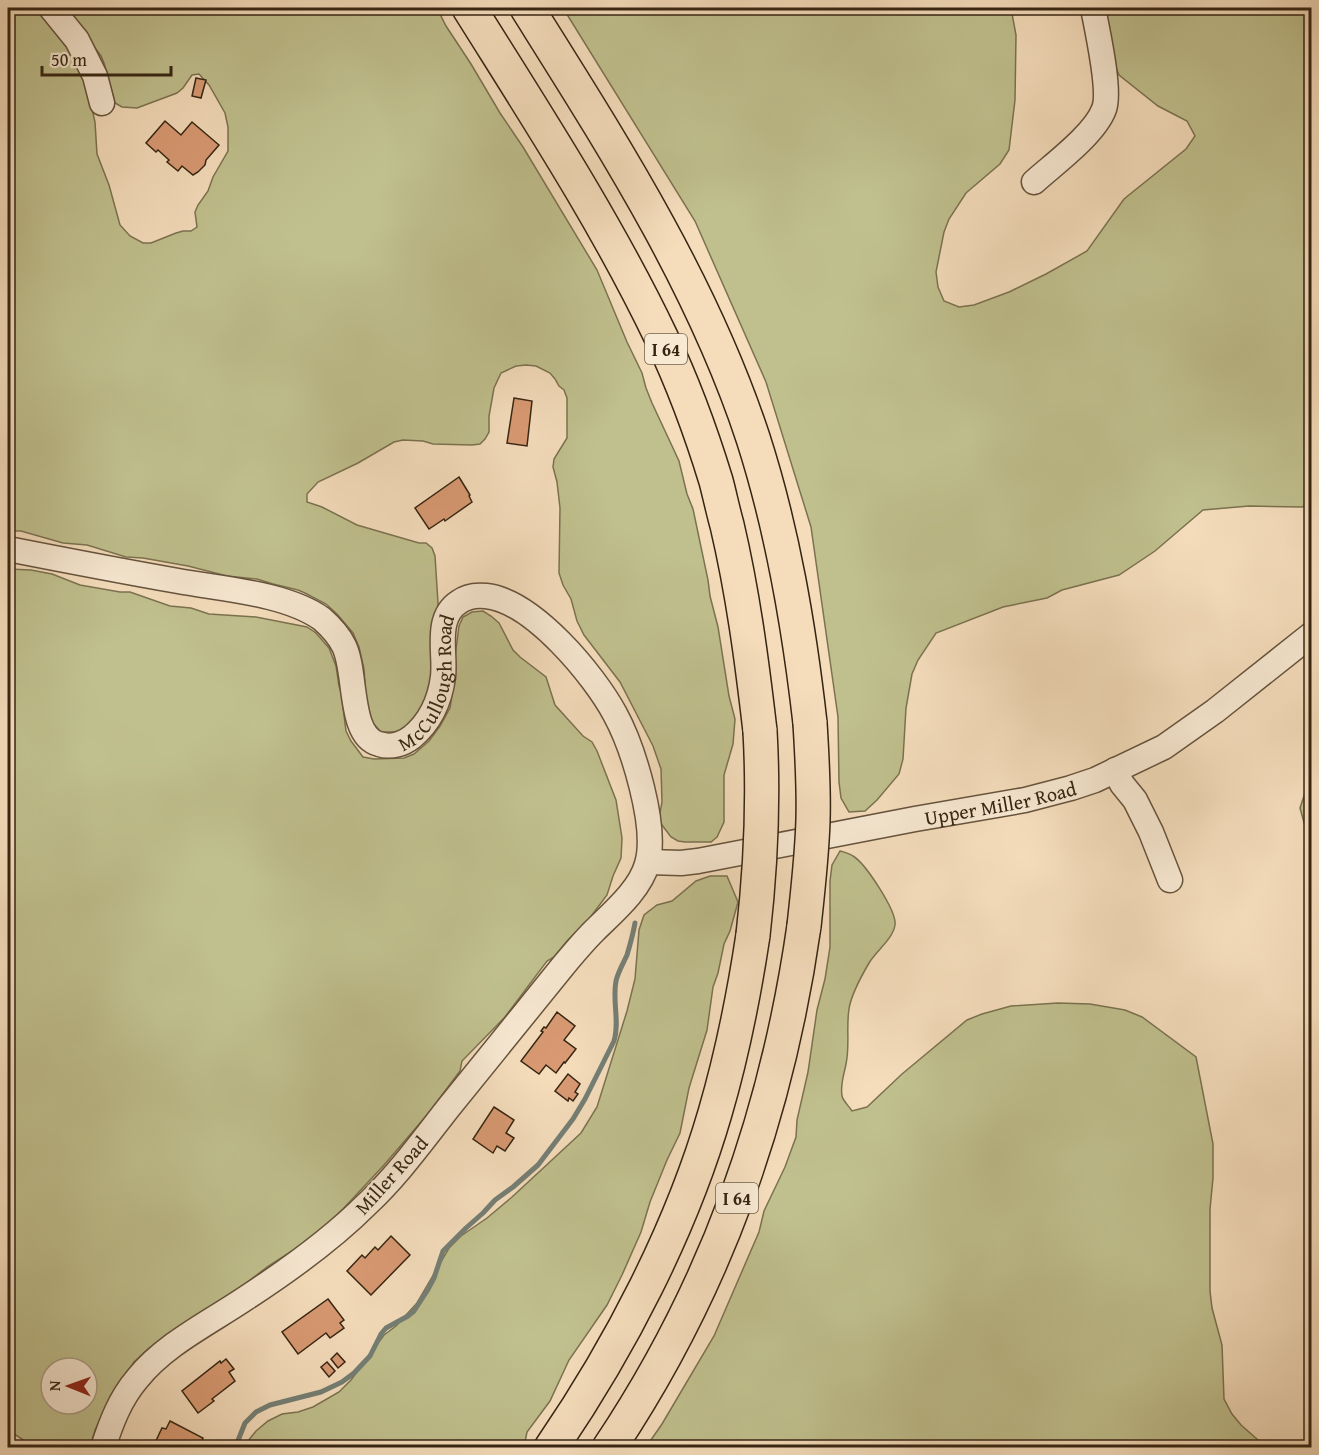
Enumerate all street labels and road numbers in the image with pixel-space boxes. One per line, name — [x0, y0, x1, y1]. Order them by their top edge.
road number: I 64 — [645, 334, 687, 364]
street label: McCullough Road — [392, 610, 461, 757]
street label: Upper Miller Road — [922, 773, 1079, 832]
street label: Miller Road — [348, 1129, 434, 1221]
road number: I 64 — [716, 1183, 758, 1213]

